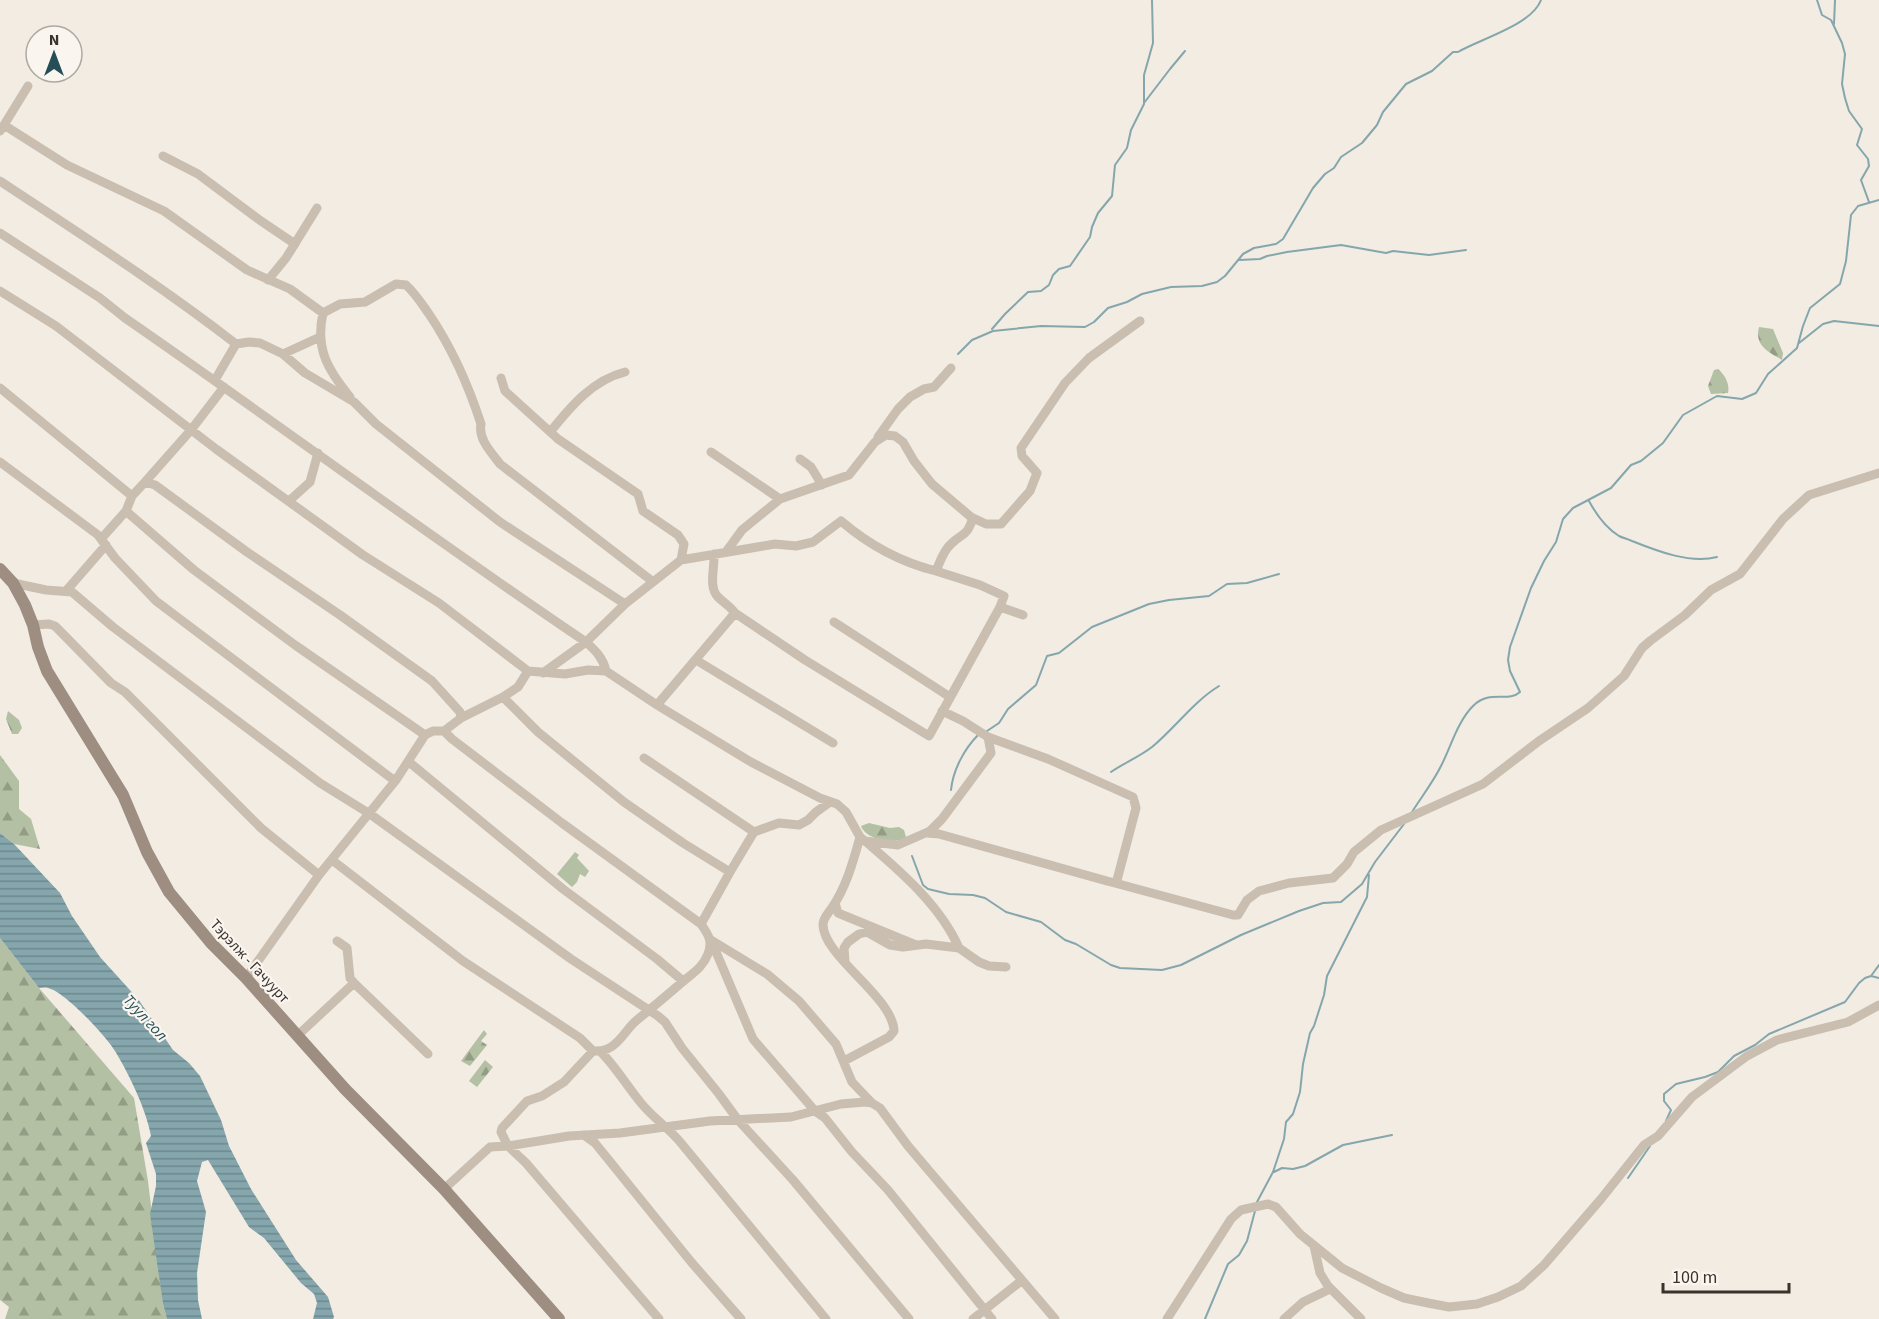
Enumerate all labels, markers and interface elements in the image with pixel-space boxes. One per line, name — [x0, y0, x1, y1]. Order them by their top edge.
north arrow — [24, 24, 84, 84]
text: N — [49, 29, 59, 51]
street label: Тэрэлж - Гачуурт — [205, 915, 294, 1008]
water label: Туул гол — [118, 990, 172, 1046]
scale bar — [1663, 1256, 1789, 1294]
text: 100 m — [1672, 1265, 1717, 1290]

